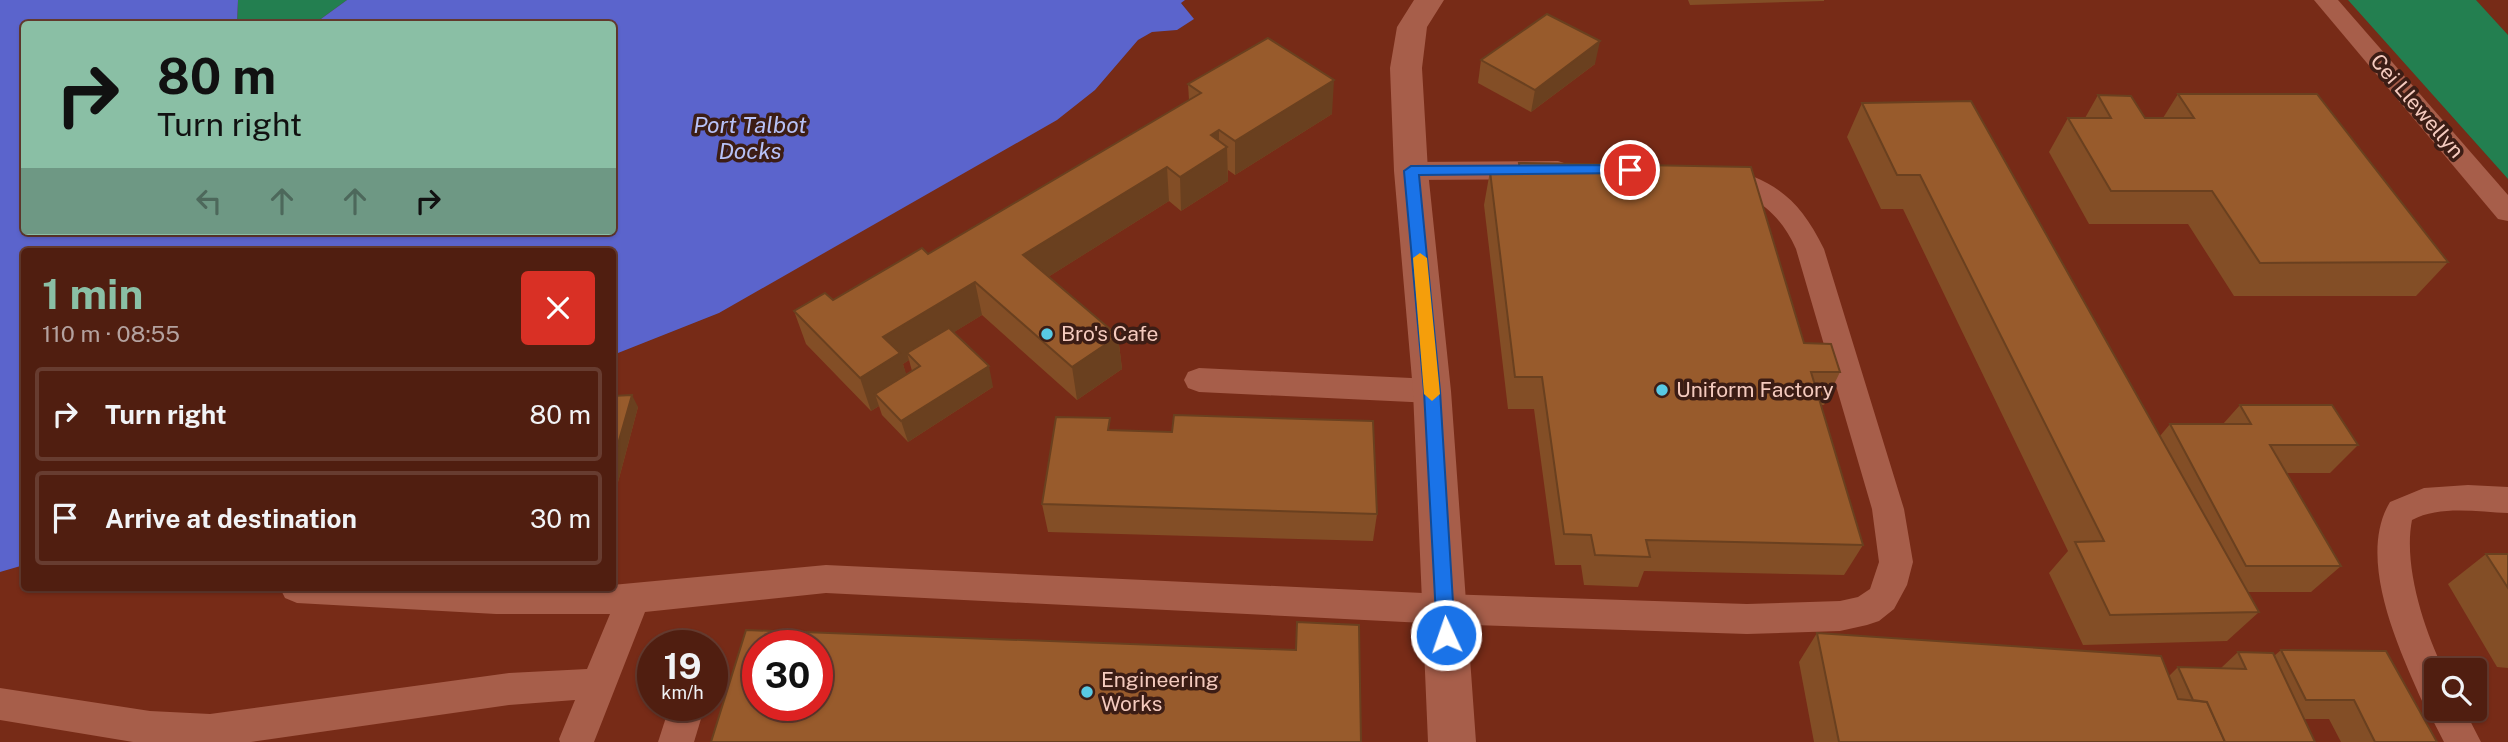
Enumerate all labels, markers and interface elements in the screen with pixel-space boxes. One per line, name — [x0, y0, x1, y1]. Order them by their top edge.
text: 80 m — [157, 47, 276, 105]
icon: right — [42, 49, 133, 140]
street label: Cei Llewellyn — [2365, 49, 2469, 163]
text: Turn right — [157, 106, 302, 143]
water label: Port Talbot Docks — [693, 111, 807, 164]
pin — [1600, 140, 1660, 200]
icon: arrive — [1611, 151, 1649, 189]
icon: left — [190, 182, 228, 220]
icon: ahead — [263, 182, 301, 220]
icon: ahead — [336, 182, 374, 220]
icon: right — [409, 182, 447, 220]
text: 1 min — [42, 269, 143, 318]
button: close — [521, 271, 595, 345]
text: 110 m · 08:55 — [42, 320, 180, 347]
place label: Bro's Cafe — [1061, 321, 1159, 346]
marker: Bro's Cafe — [1039, 326, 1055, 342]
place label: Uniform Factory — [1676, 377, 1834, 402]
marker: Uniform Factory — [1654, 382, 1670, 398]
icon: right — [46, 395, 84, 433]
text: Turn right — [105, 399, 227, 430]
text: 80 m — [530, 399, 591, 430]
icon: arrive — [46, 499, 84, 537]
text: Arrive at destination — [105, 503, 357, 534]
text: 30 m — [530, 503, 591, 534]
position arrow — [1409, 598, 1483, 672]
speed limit sign: 30 — [742, 630, 833, 721]
text: 19 — [663, 646, 702, 687]
map controls — [2424, 658, 2487, 721]
button: search — [2424, 658, 2487, 721]
place label: Engineering Works — [1101, 667, 1219, 716]
text: km/h — [661, 682, 704, 703]
marker: Engineering Works — [1079, 684, 1095, 700]

